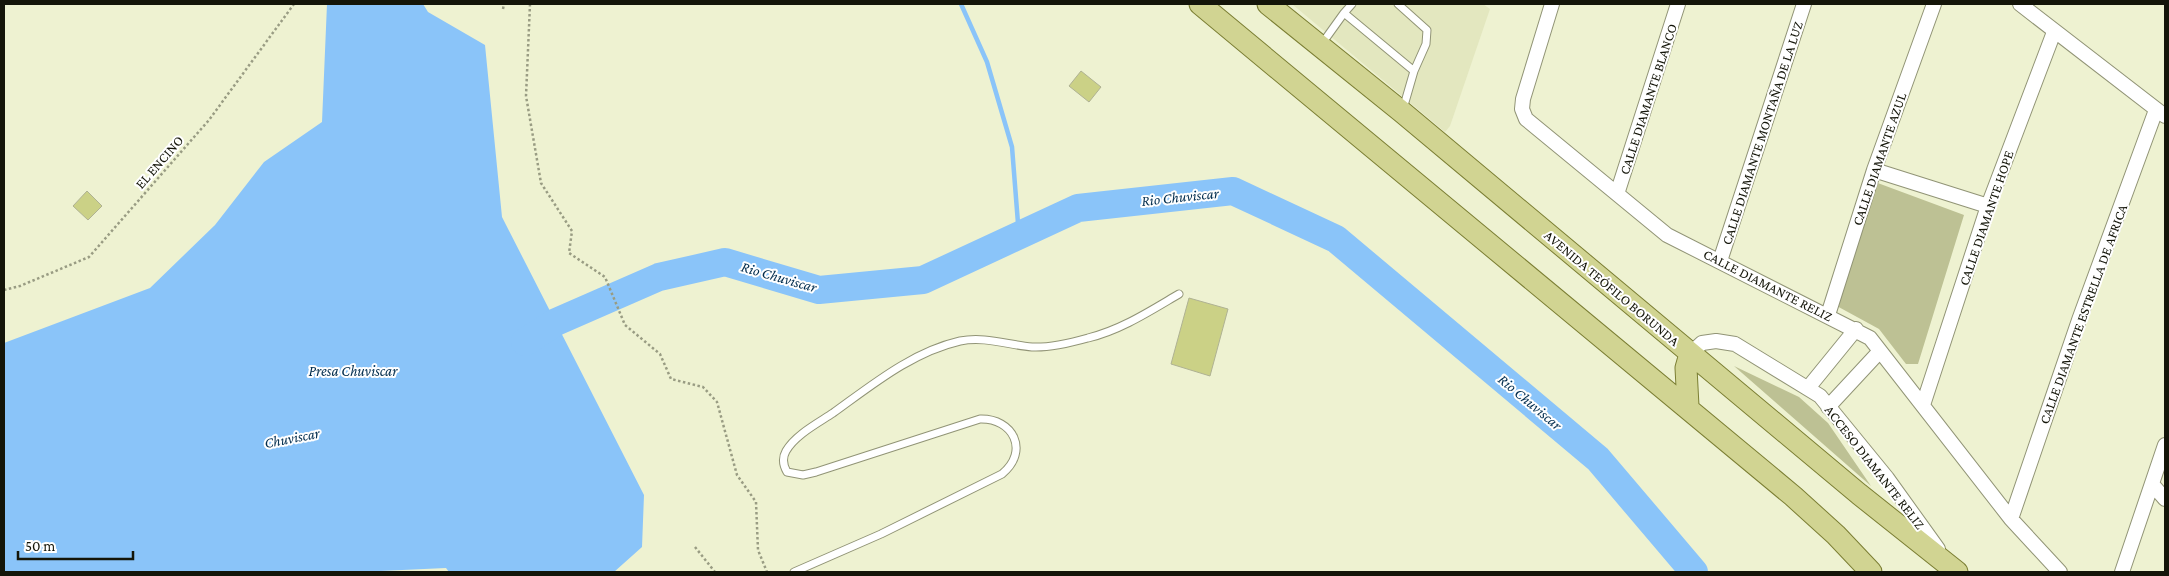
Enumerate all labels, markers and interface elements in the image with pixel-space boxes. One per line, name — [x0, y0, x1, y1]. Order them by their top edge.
street label: CALLE DIAMANTE MONTAÑA DE LA LUZ — [1718, 19, 1806, 247]
street label: CALLE DIAMANTE BLANCO — [1616, 21, 1680, 177]
street label: CALLE DIAMANTE AZUL — [1849, 90, 1909, 228]
street label: EL ENCINO — [132, 132, 186, 192]
street label: CALLE DIAMANTE HOPE — [1955, 148, 2017, 288]
water label: Rio Chuviscar — [1141, 185, 1220, 209]
street label: CALLE DIAMANTE ESTRELLA DE AFRICA — [2036, 202, 2130, 426]
street label: AVENIDA TEÓFILO BORUNDA — [1541, 227, 1683, 349]
street label: CALLE DIAMANTE RELIZ — [1701, 246, 1835, 324]
water label: Rio Chuviscar — [740, 259, 819, 296]
water label: Presa Chuviscar — [309, 363, 398, 379]
water label: Rio Chuviscar — [1495, 371, 1565, 434]
street label: ACCESO DIAMANTE RELIZ — [1822, 402, 1928, 532]
water label: Chuviscar — [263, 425, 322, 451]
scale bar — [18, 528, 132, 560]
text: 50 m — [25, 538, 55, 554]

